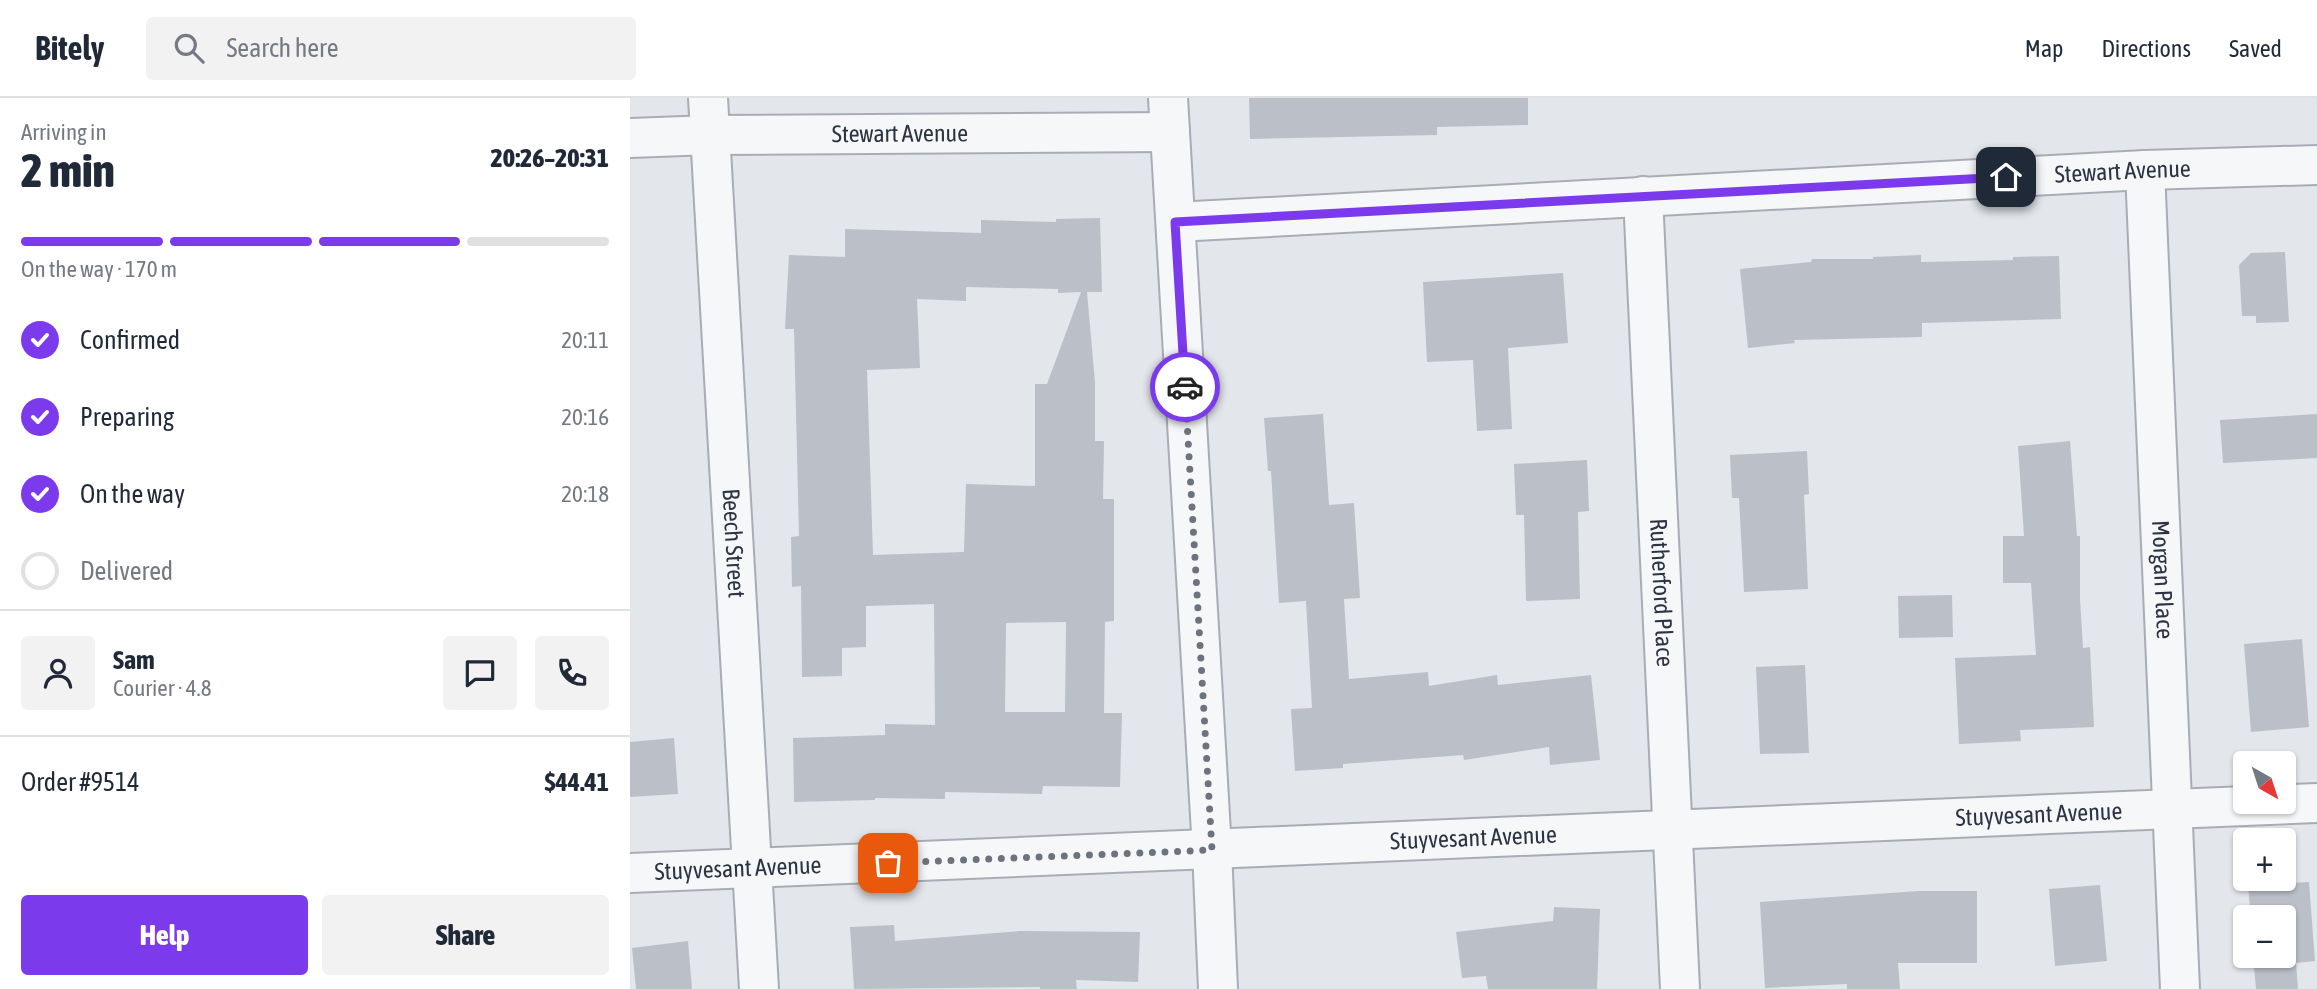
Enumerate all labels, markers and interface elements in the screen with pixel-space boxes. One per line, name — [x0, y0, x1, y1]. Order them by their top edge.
search box — [146, 17, 636, 80]
text: Bitely — [35, 29, 104, 67]
icon: search — [170, 29, 208, 67]
text: Search here — [226, 33, 339, 63]
text: Map — [2025, 35, 2063, 62]
text: Directions — [2101, 35, 2191, 62]
text: Saved — [2229, 35, 2282, 62]
text: Arriving in — [21, 119, 107, 145]
street label: Stewart Avenue — [832, 119, 968, 147]
text: 20:26–20:31 — [491, 143, 609, 173]
text: 2 min — [21, 144, 115, 197]
pin — [1976, 147, 2036, 207]
street label: Stewart Avenue — [2054, 155, 2191, 188]
icon: home — [1987, 158, 2025, 196]
text: On the way · 170 m — [21, 256, 177, 282]
icon: check — [21, 321, 59, 359]
text: Confirmed — [80, 325, 180, 355]
text: 20:11 — [561, 327, 609, 353]
courier — [1150, 352, 1220, 422]
icon: car — [1166, 368, 1204, 406]
icon: check — [21, 398, 59, 436]
text: Preparing — [80, 402, 174, 432]
text: 20:16 — [561, 404, 609, 430]
icon: check — [21, 475, 59, 513]
text: On the way — [80, 479, 185, 509]
text: 20:18 — [561, 481, 609, 507]
street label: Beech Street — [717, 488, 751, 599]
street label: Rutherford Place — [1645, 518, 1679, 667]
street label: Morgan Place — [2147, 520, 2179, 640]
text: Delivered — [80, 556, 173, 586]
button: person — [21, 636, 95, 710]
button: chat — [443, 636, 517, 710]
button: phone — [535, 636, 609, 710]
text: Sam — [113, 645, 155, 675]
text: Courier · 4.8 — [113, 675, 212, 701]
north arrow — [2233, 751, 2296, 814]
map controls — [2233, 751, 2296, 968]
text: Order #9514 — [21, 767, 140, 797]
text: $44.41 — [545, 767, 609, 797]
street label: Stuyvesant Avenue — [1955, 797, 2123, 831]
street label: Stuyvesant Avenue — [1389, 821, 1557, 854]
button: + — [2233, 828, 2296, 891]
pin — [858, 833, 918, 893]
icon: bag — [869, 844, 907, 882]
street label: Stuyvesant Avenue — [654, 851, 822, 885]
button: Help — [21, 895, 308, 975]
button: Share — [322, 895, 609, 975]
button: − — [2233, 905, 2296, 968]

